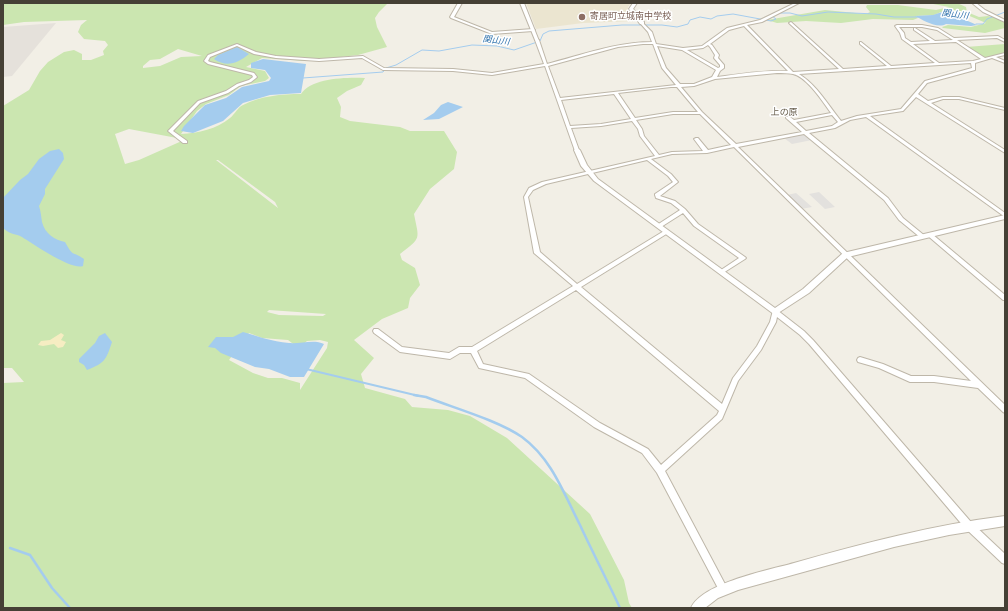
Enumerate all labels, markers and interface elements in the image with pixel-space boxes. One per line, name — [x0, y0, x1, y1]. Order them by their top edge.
water label: 関山川 — [941, 8, 969, 22]
marker: 寄居町立城南中学校 — [577, 12, 587, 22]
place label: 寄居町立城南中学校 — [590, 12, 671, 22]
water label: 関山川 — [482, 34, 510, 48]
district label: 上の原 — [771, 108, 797, 118]

